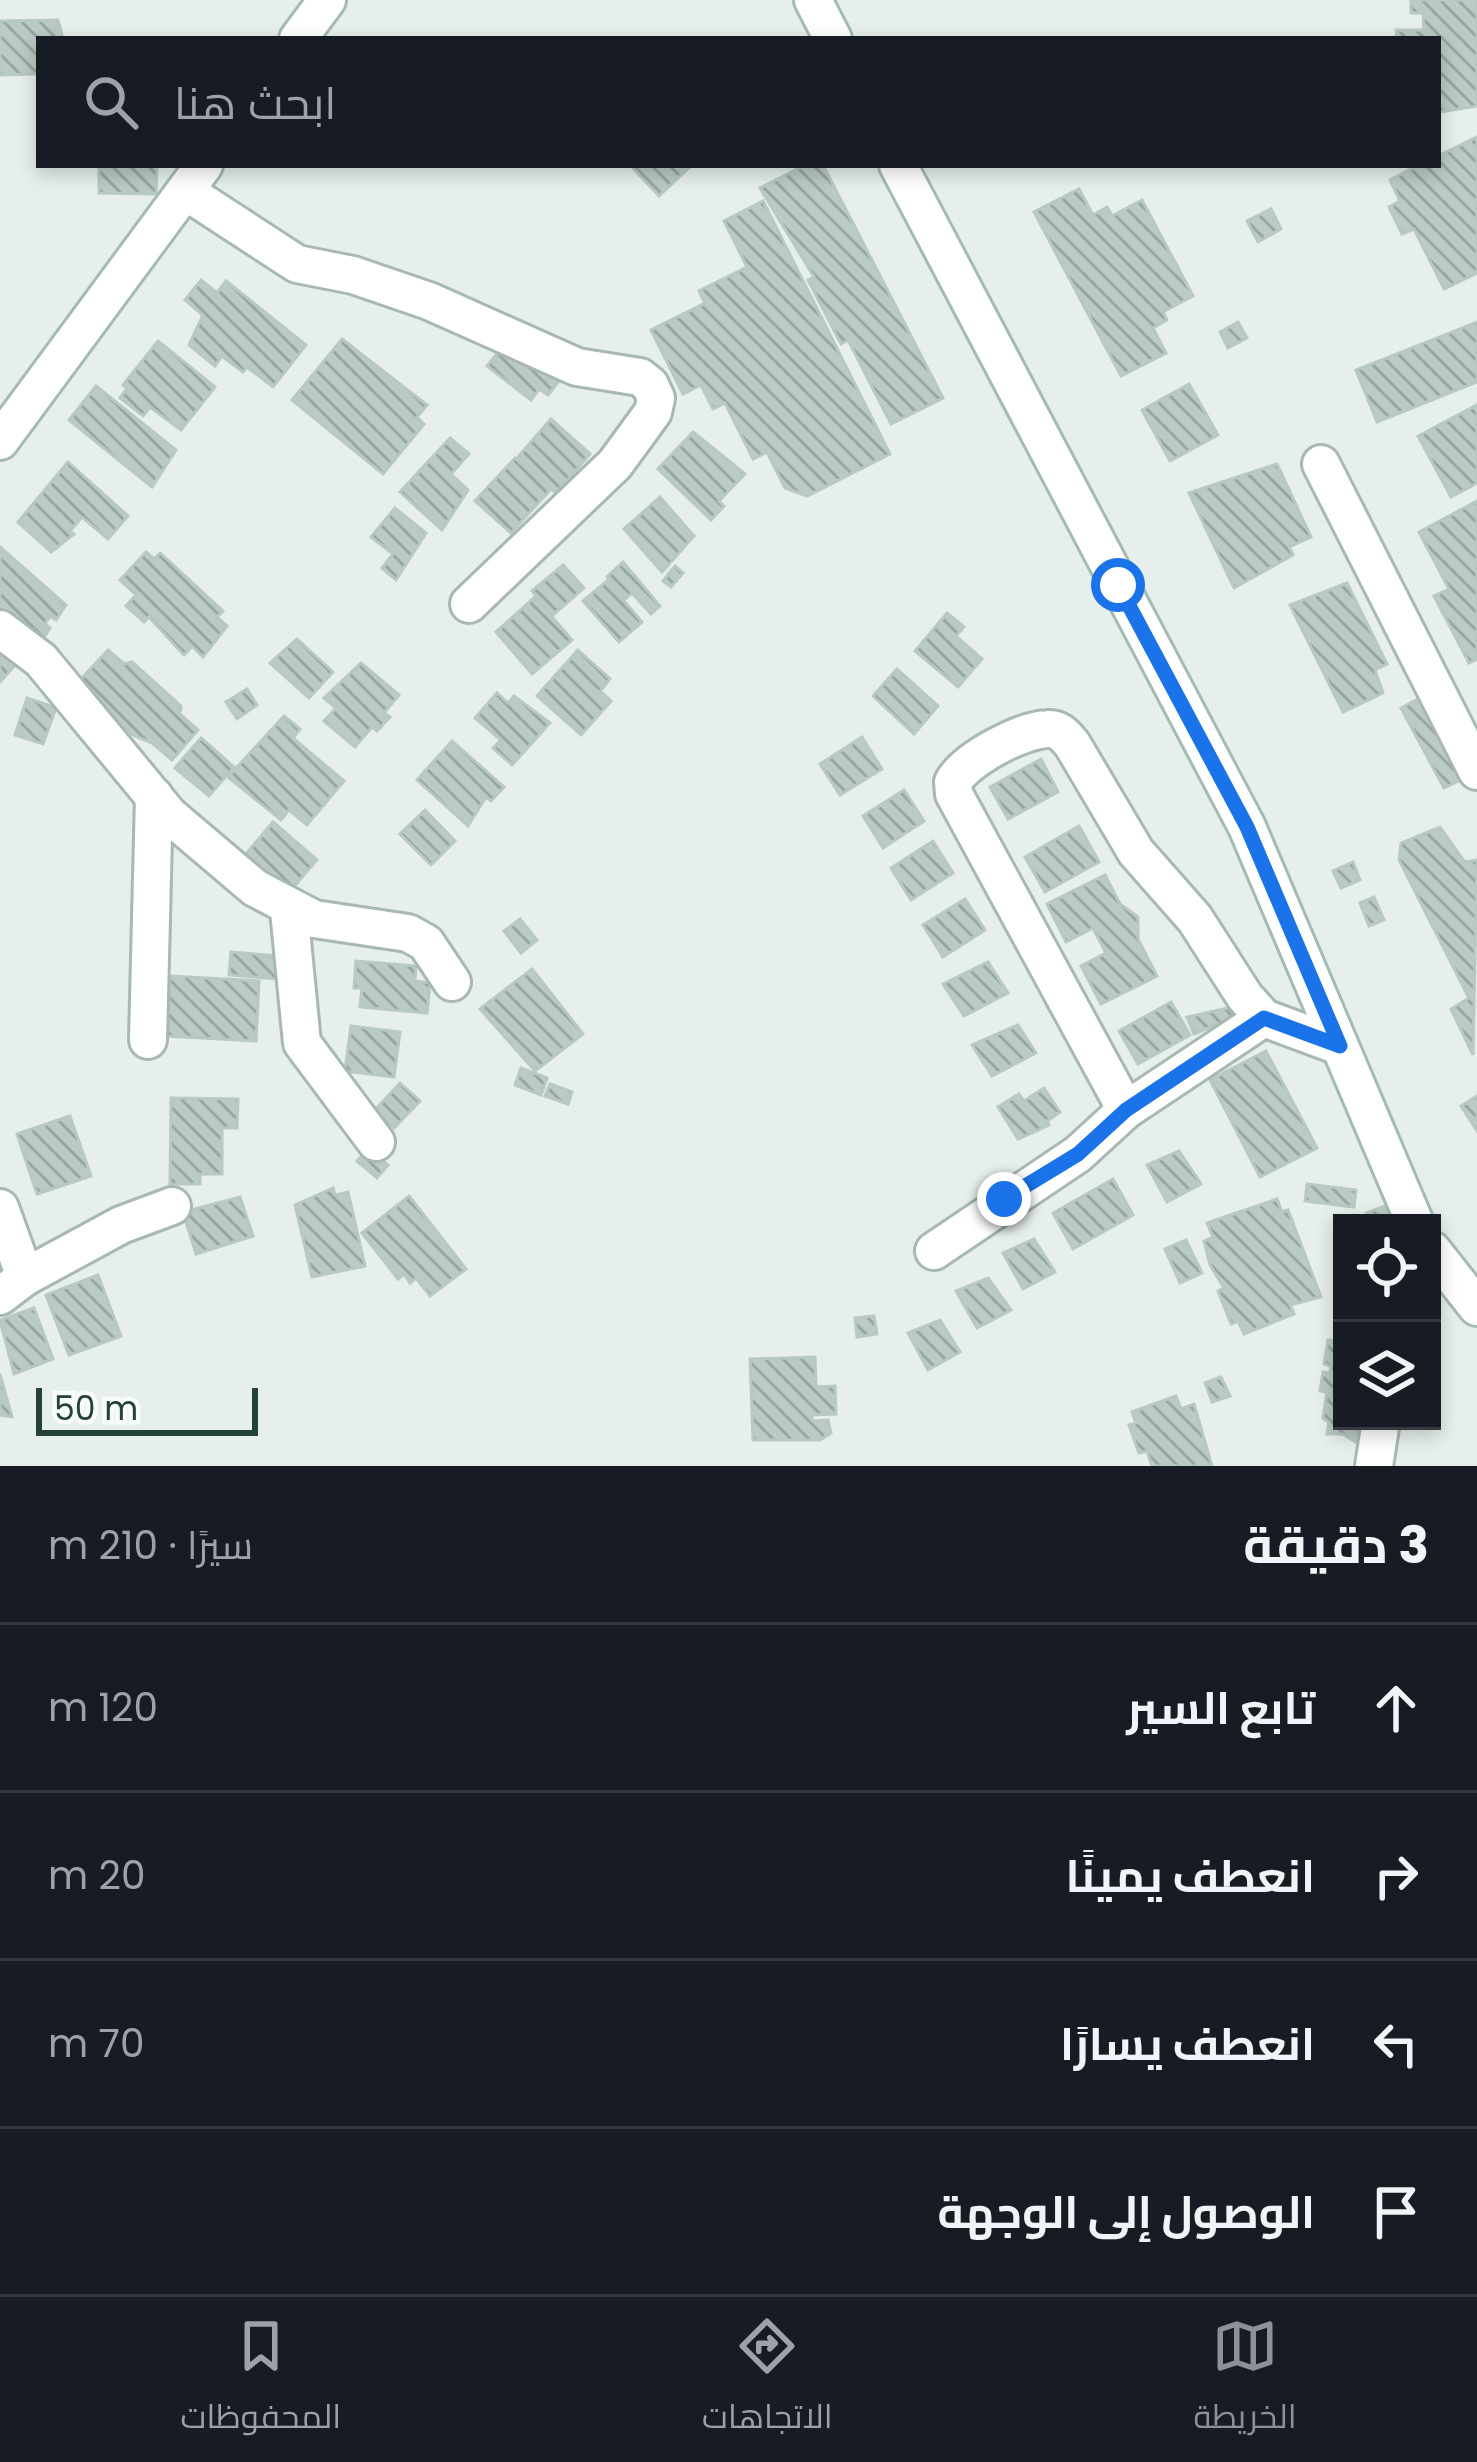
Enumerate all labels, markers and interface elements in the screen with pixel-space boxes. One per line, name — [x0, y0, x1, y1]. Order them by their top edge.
search box — [36, 36, 1441, 168]
icon: search — [78, 69, 144, 135]
text: ابحث هنا — [174, 72, 336, 135]
route start — [1091, 558, 1145, 612]
route end — [977, 1172, 1031, 1226]
map controls — [1333, 1214, 1441, 1430]
button: locate — [1333, 1214, 1441, 1322]
button: layers — [1333, 1322, 1441, 1430]
scale bar — [36, 1382, 258, 1435]
text: 50 m — [54, 1385, 138, 1432]
text: 3 دقيقة — [1243, 1509, 1429, 1581]
text: سيرًا · 210 m — [48, 1518, 253, 1573]
icon: ahead — [1363, 1675, 1429, 1741]
text: تابع السير — [1127, 1677, 1315, 1740]
text: 120 m — [48, 1680, 158, 1735]
icon: right — [1363, 1843, 1429, 1909]
text: انعطف يمينًا — [1066, 1845, 1315, 1908]
text: 20 m — [48, 1848, 146, 1903]
icon: left — [1363, 2011, 1429, 2077]
text: انعطف يسارًا — [1060, 2013, 1315, 2076]
text: 70 m — [48, 2016, 144, 2071]
icon: arrive — [1363, 2179, 1429, 2245]
text: الوصول إلى الوجهة — [937, 2181, 1315, 2244]
tab: المحفوظات — [180, 2313, 341, 2447]
tab: الاتجاهات — [702, 2313, 833, 2447]
tab: الخريطة — [1194, 2313, 1297, 2447]

